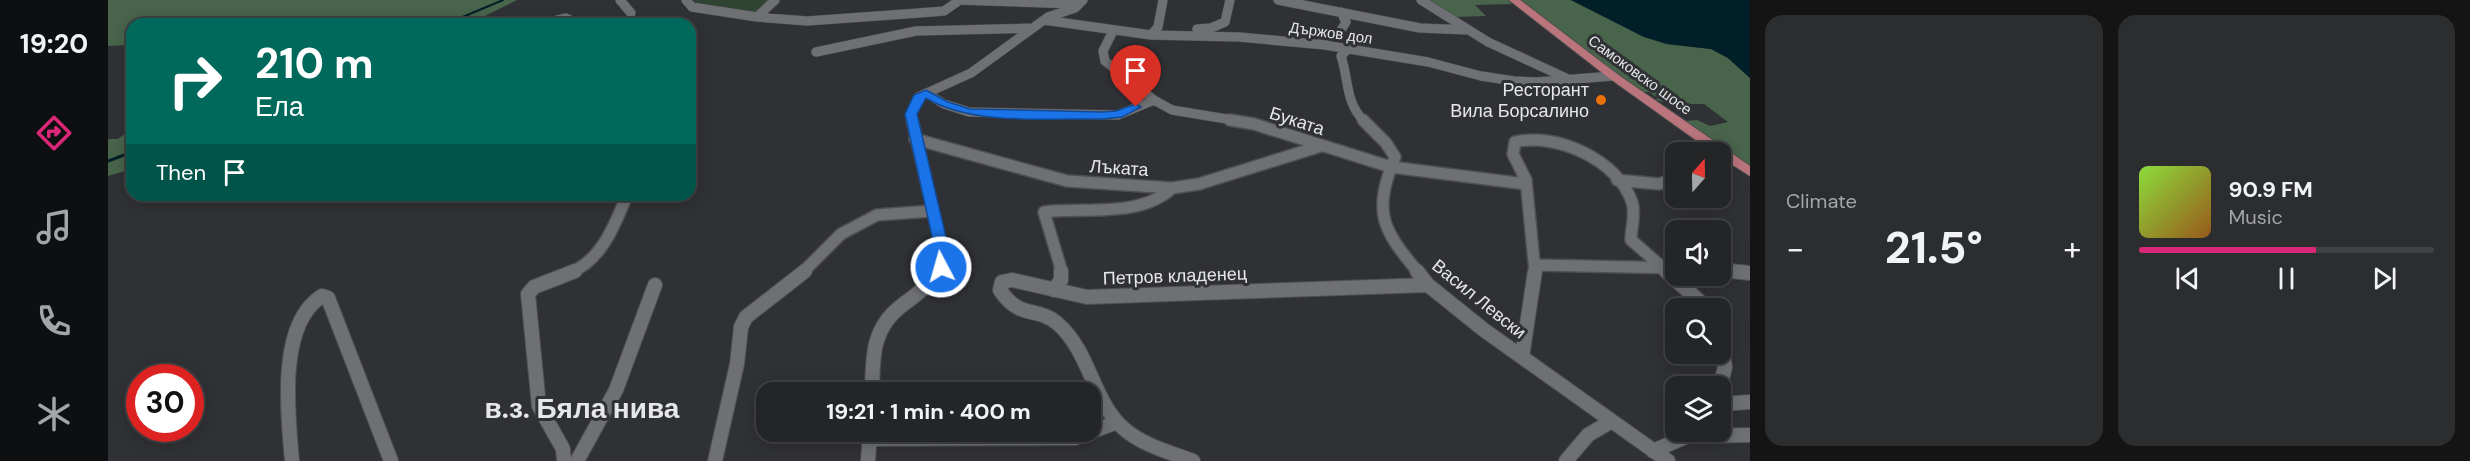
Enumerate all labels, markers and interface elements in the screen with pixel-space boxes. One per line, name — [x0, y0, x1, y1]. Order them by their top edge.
street label: Държов дол — [1288, 17, 1374, 49]
text: 19:20 — [20, 26, 88, 61]
street label: Самоковско шосе — [1584, 31, 1696, 119]
text: 210 m — [255, 36, 373, 91]
icon: right — [156, 42, 234, 120]
pin — [1110, 45, 1161, 107]
icon: arrive — [1119, 54, 1152, 87]
place label: Ресторант Вила Борсалино — [1450, 78, 1589, 123]
text: Ела — [255, 89, 304, 124]
marker: Ресторант Вила Борсалино — [1594, 93, 1608, 107]
street label: Буката — [1266, 101, 1328, 141]
icon: directions — [33, 112, 75, 154]
north arrow — [1665, 142, 1731, 208]
map controls — [1665, 142, 1731, 442]
street label: Лъката — [1089, 154, 1150, 182]
icon: arrive — [218, 156, 251, 189]
text: Then — [156, 158, 206, 187]
text: 90.9 FM — [2229, 175, 2313, 204]
text: Climate — [1786, 188, 1857, 214]
text: Music — [2229, 204, 2283, 230]
icon: music — [33, 206, 75, 248]
text: 21.5° — [1885, 218, 1983, 277]
button: sound — [1665, 220, 1731, 286]
text: − — [1786, 227, 1804, 270]
text: + — [2063, 227, 2081, 270]
position arrow — [909, 235, 973, 299]
street label: Васил Левски — [1427, 254, 1531, 344]
street label: Петров кладенец — [1102, 261, 1248, 291]
icon: previous — [2171, 262, 2204, 295]
icon: pause — [2270, 262, 2303, 295]
icon: next — [2368, 262, 2401, 295]
button: search — [1665, 298, 1731, 364]
icon: phone — [33, 300, 75, 342]
speed limit sign: 30 — [126, 364, 204, 442]
button: layers — [1665, 376, 1731, 442]
district label: в.з. Бяла нива — [485, 390, 680, 427]
icon: climate — [33, 393, 75, 435]
text: 19:21 · 1 min · 400 m — [826, 397, 1031, 426]

